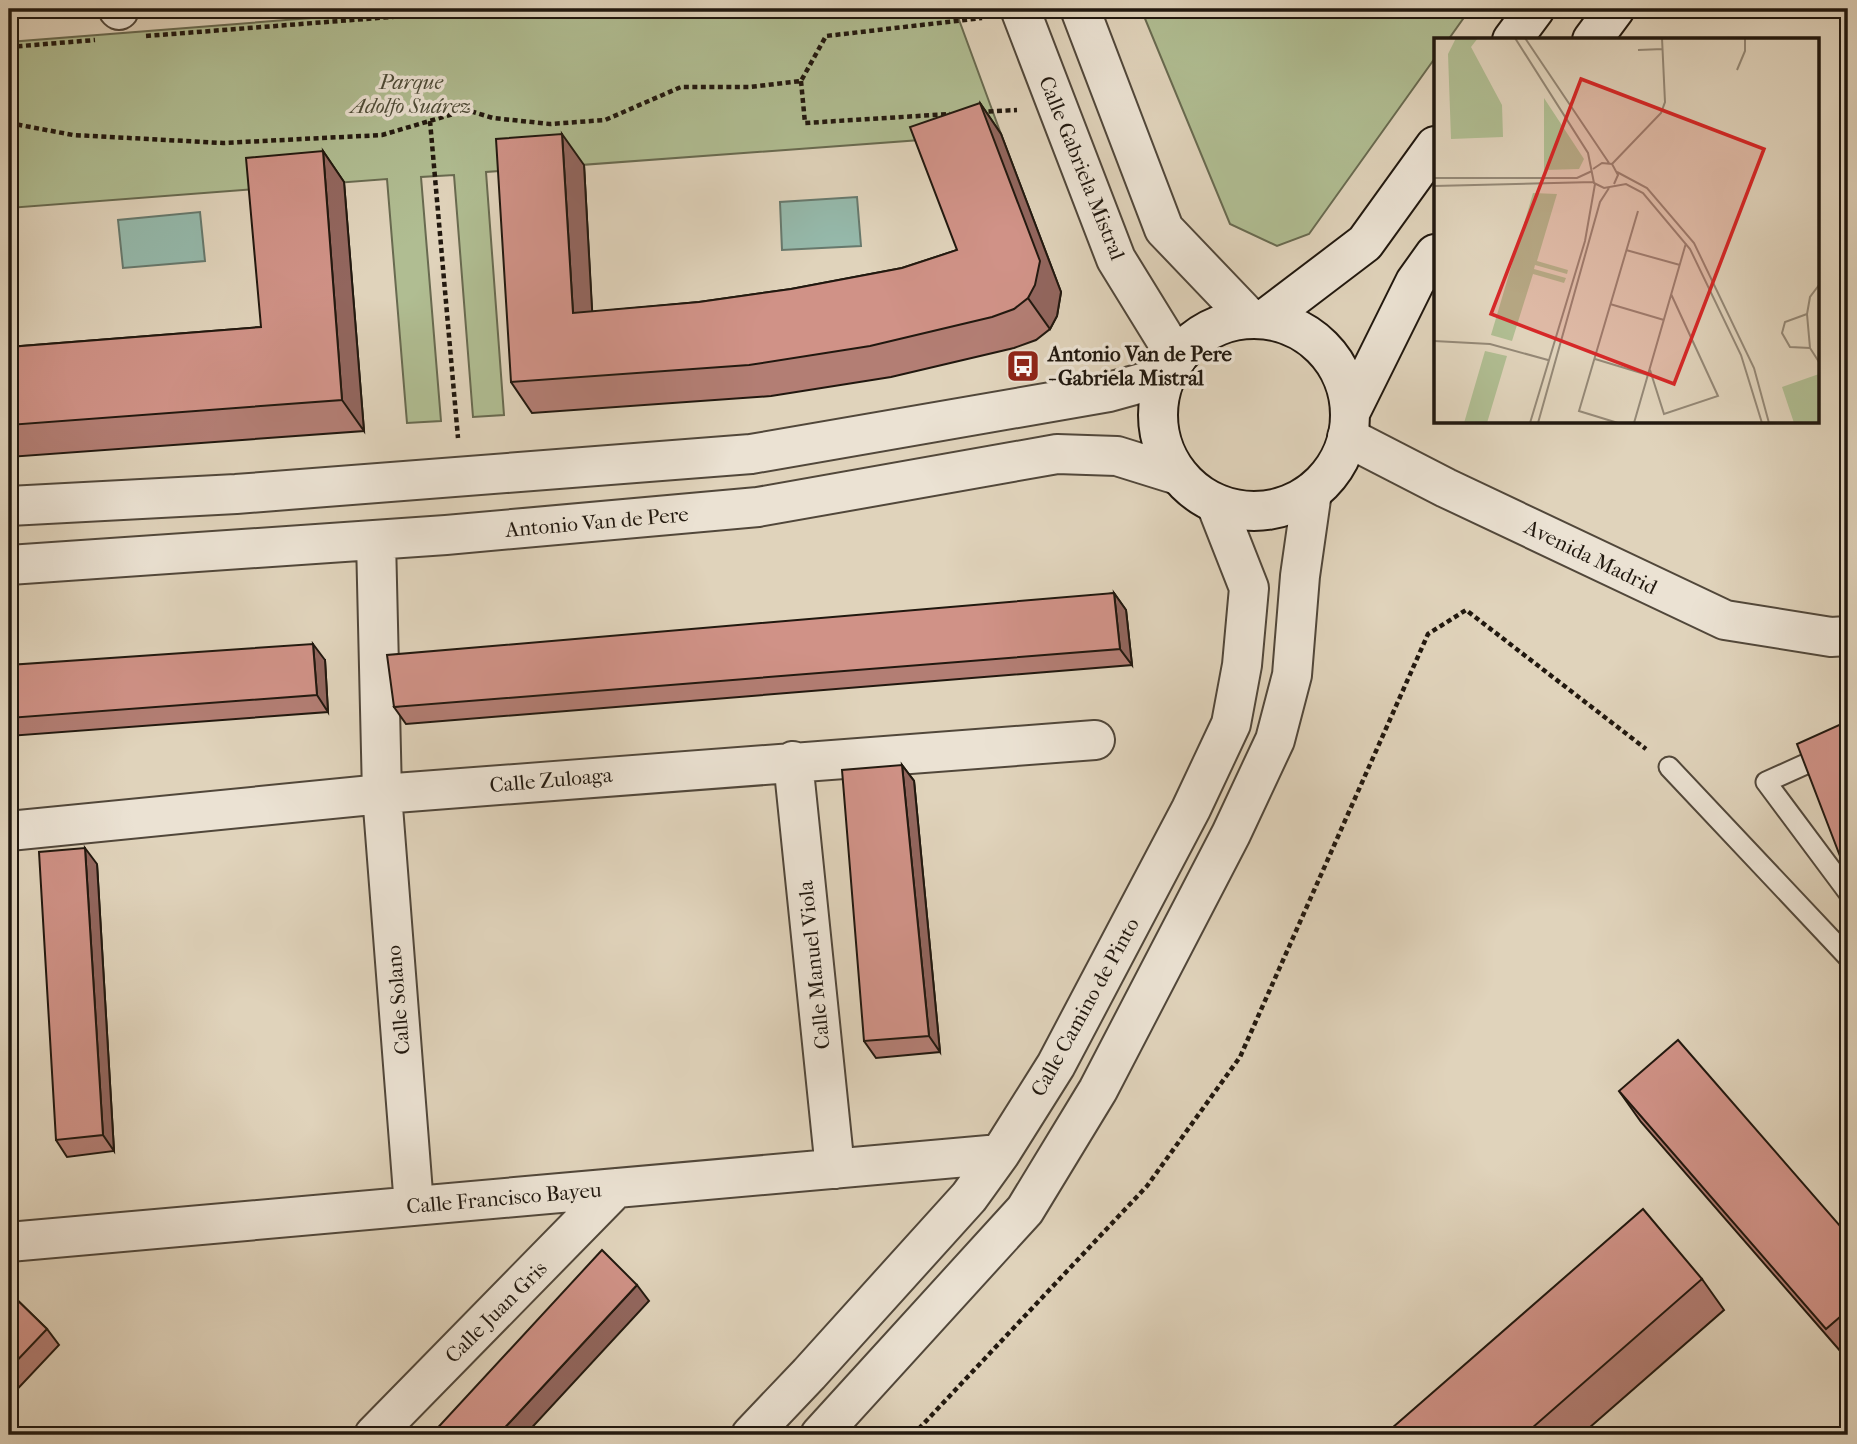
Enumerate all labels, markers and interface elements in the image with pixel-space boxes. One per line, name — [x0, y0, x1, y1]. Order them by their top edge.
inset map — [1434, 38, 1818, 424]
park label: Parque Adolfo Suárez — [348, 70, 471, 118]
street label: Calle Gabriela Mistral — [1034, 73, 1130, 264]
place label: Antonio Van de Pere - Gabriela Mistral — [1046, 342, 1233, 390]
bus stop icon: Antonio Van de Pere - Gabriela Mistral — [1004, 347, 1042, 385]
street label: Antonio Van de Pere — [503, 502, 690, 542]
street label: Avenida Madrid — [1520, 514, 1662, 600]
street label: Calle Zuloaga — [489, 763, 614, 797]
street label: Calle Manuel Viola — [793, 879, 835, 1050]
street label: Calle Camino de Pinto — [1026, 914, 1144, 1100]
street label: Calle Solano — [381, 944, 415, 1056]
street label: Calle Francisco Bayeu — [405, 1178, 603, 1218]
street label: Calle Juan Gris — [440, 1256, 552, 1368]

